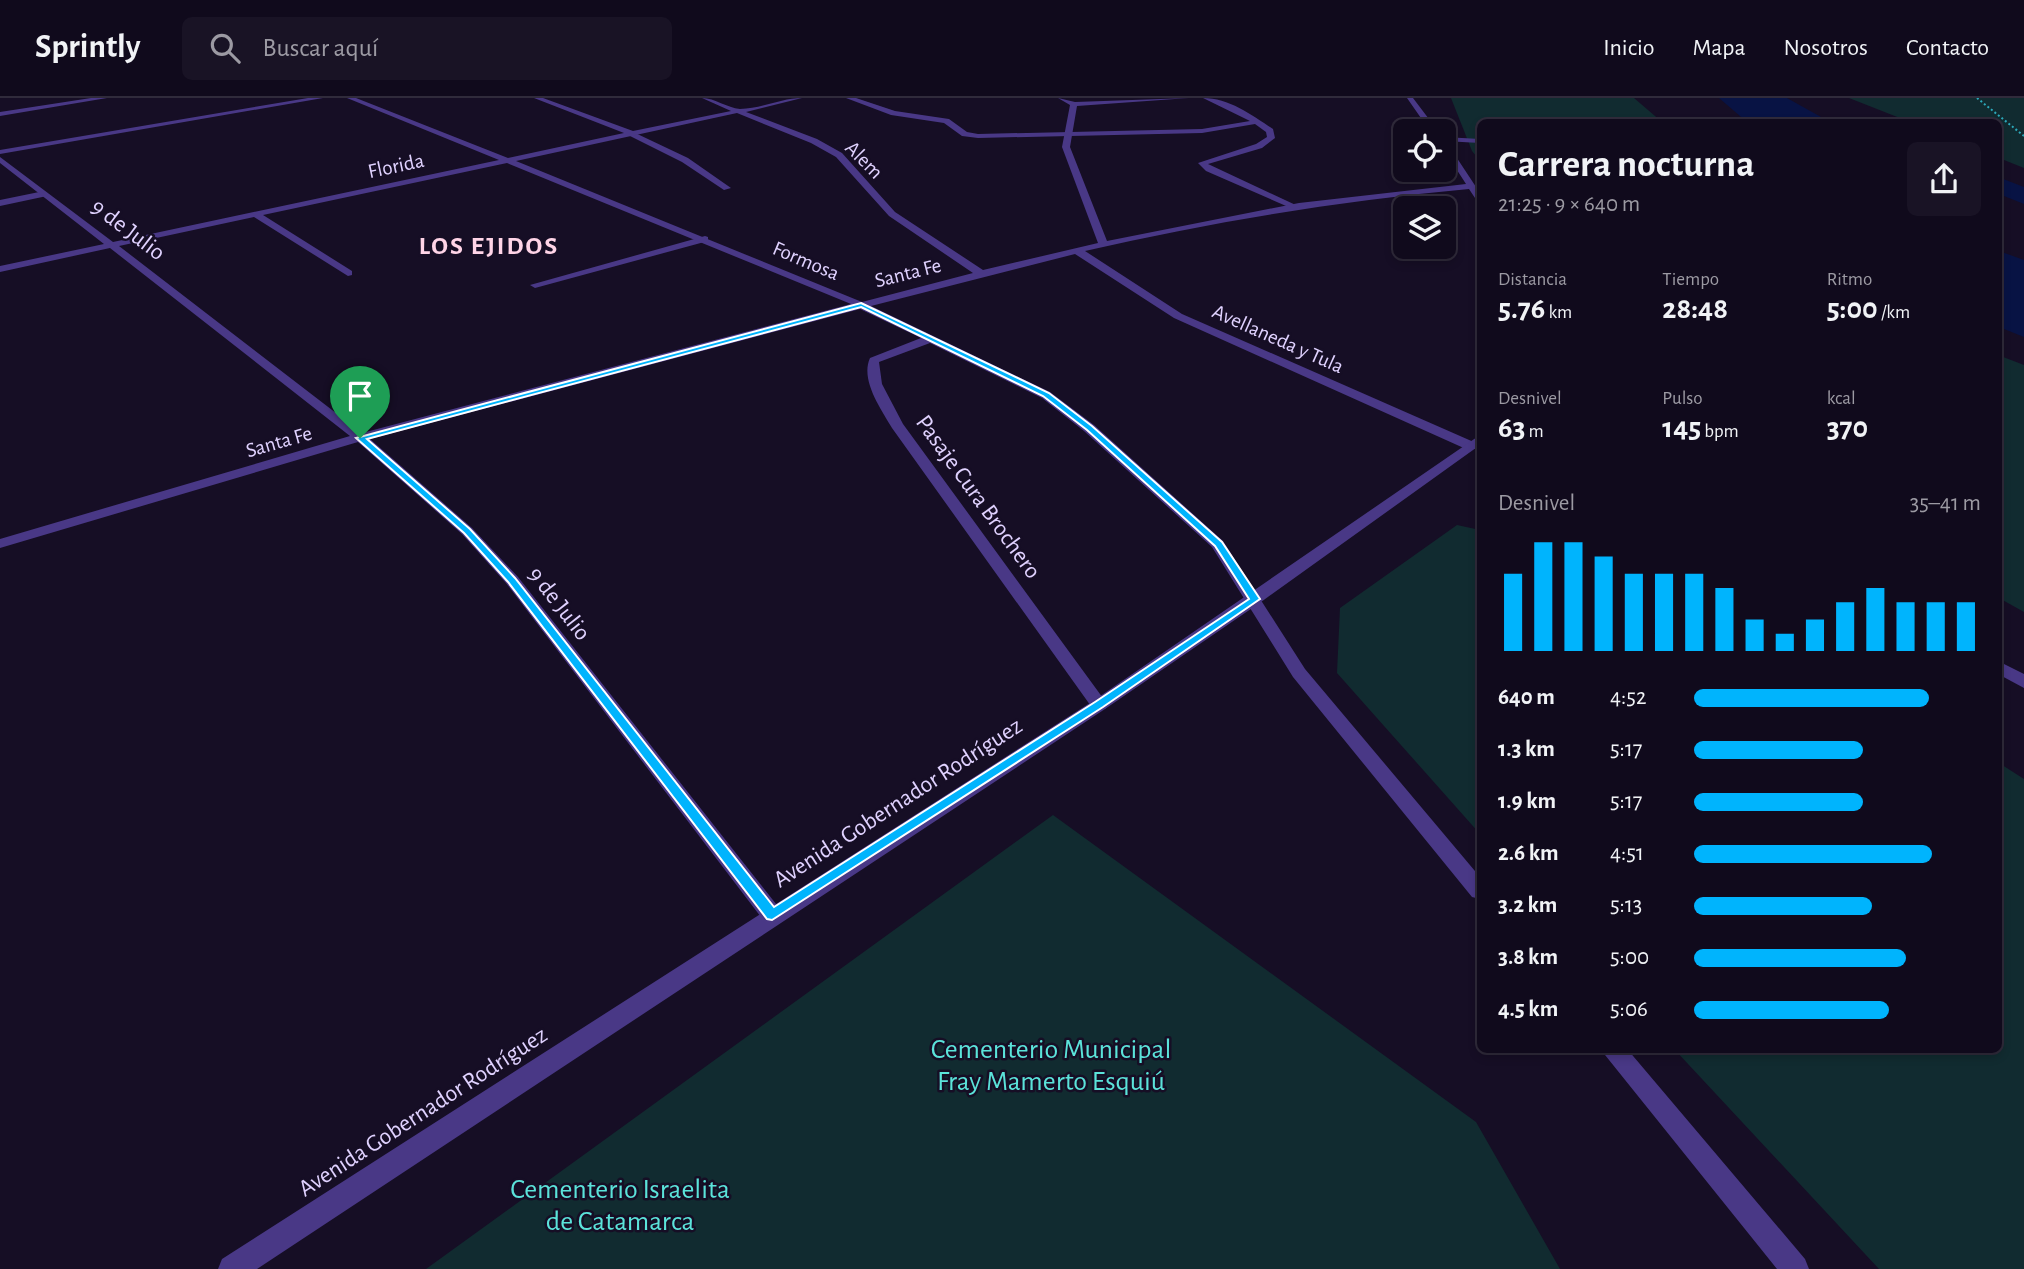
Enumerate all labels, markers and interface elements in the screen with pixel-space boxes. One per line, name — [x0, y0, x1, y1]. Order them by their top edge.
search box — [182, 17, 672, 80]
icon: search — [206, 29, 244, 67]
text: Sprintly — [35, 31, 140, 64]
text: Buscar aquí — [262, 35, 378, 61]
text: Inicio — [1603, 36, 1654, 60]
text: Mapa — [1692, 36, 1746, 60]
text: Nosotros — [1784, 36, 1868, 60]
text: Contacto — [1906, 36, 1989, 60]
map controls — [1393, 119, 1456, 259]
button: locate — [1393, 119, 1456, 182]
street label: Alem — [841, 137, 887, 183]
button: share — [1907, 142, 1981, 216]
text: Carrera nocturna — [1498, 146, 1755, 184]
street label: Florida — [366, 150, 426, 182]
text: 21:25 · 9 × 640 m — [1498, 193, 1640, 216]
street label: 9 de Julio — [87, 195, 169, 265]
button: layers — [1393, 196, 1456, 259]
district label: LOS EJIDOS — [419, 233, 559, 259]
street label: Formosa — [770, 238, 843, 284]
street label: Santa Fe — [873, 255, 943, 291]
text: Distancia — [1498, 270, 1567, 289]
text: Tiempo — [1662, 270, 1719, 289]
text: Ritmo — [1827, 270, 1872, 289]
text: 5.76 — [1498, 294, 1545, 324]
text: 28:48 — [1662, 294, 1728, 324]
text: 5:00 — [1827, 294, 1878, 324]
street label: Avellaneda y Tula — [1209, 301, 1347, 377]
text: km — [1545, 303, 1572, 322]
text: /km — [1878, 303, 1910, 322]
pin — [330, 366, 390, 438]
icon: arrive — [341, 377, 379, 415]
text: Desnivel — [1498, 389, 1562, 408]
text: Pulso — [1662, 389, 1703, 408]
text: kcal — [1827, 389, 1856, 408]
street label: Pasaje Cura Brochero — [911, 411, 1045, 583]
text: 63 — [1498, 413, 1525, 443]
text: 145 — [1662, 413, 1701, 443]
text: 370 — [1827, 413, 1868, 443]
text: m — [1525, 422, 1544, 441]
text: bpm — [1701, 422, 1739, 441]
street label: Santa Fe — [244, 423, 314, 461]
text: Desnivel — [1498, 492, 1575, 515]
text: 35–41 m — [1910, 492, 1981, 515]
street label: 9 de Julio — [523, 563, 595, 645]
text: 640 m — [1498, 686, 1555, 709]
text: 4:52 — [1610, 686, 1646, 709]
street label: Avenida Gobernador Rodríguez — [769, 714, 1027, 892]
text: 1.3 km — [1498, 738, 1555, 761]
text: 5:17 — [1610, 738, 1642, 761]
text: 1.9 km — [1498, 790, 1556, 813]
text: 5:17 — [1610, 790, 1642, 813]
text: 2.6 km — [1498, 842, 1559, 865]
text: 4:51 — [1610, 842, 1644, 865]
text: 3.2 km — [1498, 894, 1557, 917]
text: 5:13 — [1610, 894, 1642, 917]
text: 3.8 km — [1498, 946, 1558, 969]
text: 5:00 — [1610, 946, 1649, 969]
text: 4.5 km — [1498, 998, 1558, 1021]
text: 5:06 — [1610, 998, 1648, 1021]
street label: Avenida Gobernador Rodríguez — [294, 1023, 552, 1201]
park label: Cementerio Municipal Fray Mamerto Esquiú — [931, 1036, 1171, 1096]
park label: Cementerio Israelita de Catamarca — [510, 1176, 730, 1236]

